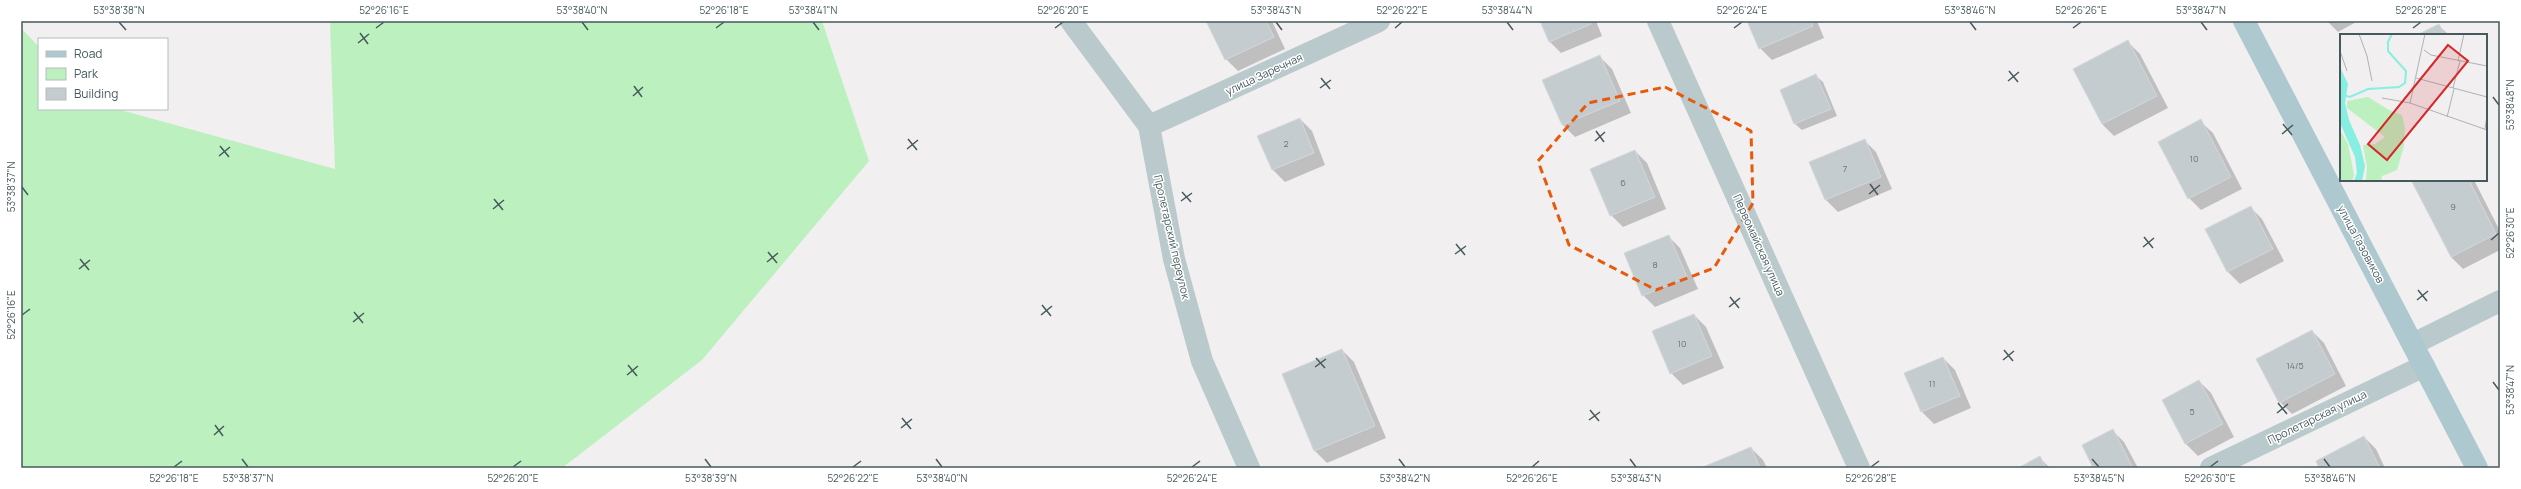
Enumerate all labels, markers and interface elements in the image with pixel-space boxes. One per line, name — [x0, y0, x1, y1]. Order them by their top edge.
text: 53°38'38"N — [93, 3, 145, 17]
text: 52°26'16"E — [359, 3, 409, 17]
text: 53°38'40"N — [557, 3, 608, 17]
text: 52°26'18"E — [699, 3, 749, 17]
text: 53°38'41"N — [789, 3, 837, 17]
text: 52°26'20"E — [1037, 3, 1089, 17]
text: 53°38'43"N — [1251, 3, 1301, 17]
text: 52°26'22"E — [1377, 3, 1428, 17]
text: 53°38'44"N — [1482, 3, 1532, 17]
text: 52°26'24"E — [1717, 3, 1768, 17]
text: 53°38'46"N — [1945, 3, 1996, 17]
text: 52°26'26"E — [2055, 3, 2107, 17]
text: 53°38'47"N — [2176, 3, 2226, 17]
text: 52°26'28"E — [2396, 3, 2447, 17]
inset map — [2340, 34, 2487, 181]
legend — [38, 38, 168, 110]
text: Road — [74, 45, 102, 62]
street label: улица Заречная — [1223, 49, 1305, 98]
text: Park — [74, 65, 99, 82]
text: 53°38'48"N — [2503, 80, 2517, 130]
text: Building — [74, 85, 118, 102]
house number: 2 — [1283, 137, 1289, 150]
house number: 10 — [2190, 152, 2199, 165]
text: 53°38'37"N — [4, 162, 18, 212]
house number: 7 — [1843, 162, 1848, 175]
street label: Пролетарский переулок — [1151, 173, 1194, 301]
house number: 6 — [1620, 176, 1626, 189]
street label: Первомайская улица — [1730, 192, 1789, 298]
house number: 9 — [2450, 200, 2456, 213]
street label: улица Газовиков — [2335, 202, 2388, 286]
text: 52°26'30"E — [2503, 207, 2517, 258]
house number: 8 — [1652, 258, 1658, 271]
text: 52°26'16"E — [4, 290, 18, 340]
house number: 10 — [1678, 337, 1687, 350]
house number: 14/5 — [2286, 359, 2304, 372]
text: 53°38'47"N — [2503, 365, 2517, 415]
house number: 11 — [1928, 377, 1936, 390]
street label: Пролетарская улица — [2265, 386, 2369, 447]
house number: 5 — [2189, 405, 2195, 418]
text: 52°26'18"E — [149, 471, 199, 485]
text: 53°38'37"N — [223, 471, 273, 485]
text: 52°26'20"E — [487, 471, 539, 485]
text: 53°38'39"N — [685, 471, 737, 485]
text: 52°26'22"E — [828, 471, 879, 485]
text: 53°38'40"N — [917, 471, 968, 485]
text: 52°26'24"E — [1167, 471, 1218, 485]
text: 53°38'42"N — [1380, 471, 1430, 485]
text: 52°26'26"E — [1506, 471, 1558, 485]
text: 53°38'43"N — [1611, 471, 1661, 485]
text: 52°26'28"E — [1846, 471, 1897, 485]
text: 53°38'45"N — [2074, 471, 2124, 485]
text: 52°26'30"E — [2185, 471, 2236, 485]
text: 53°38'46"N — [2305, 471, 2356, 485]

